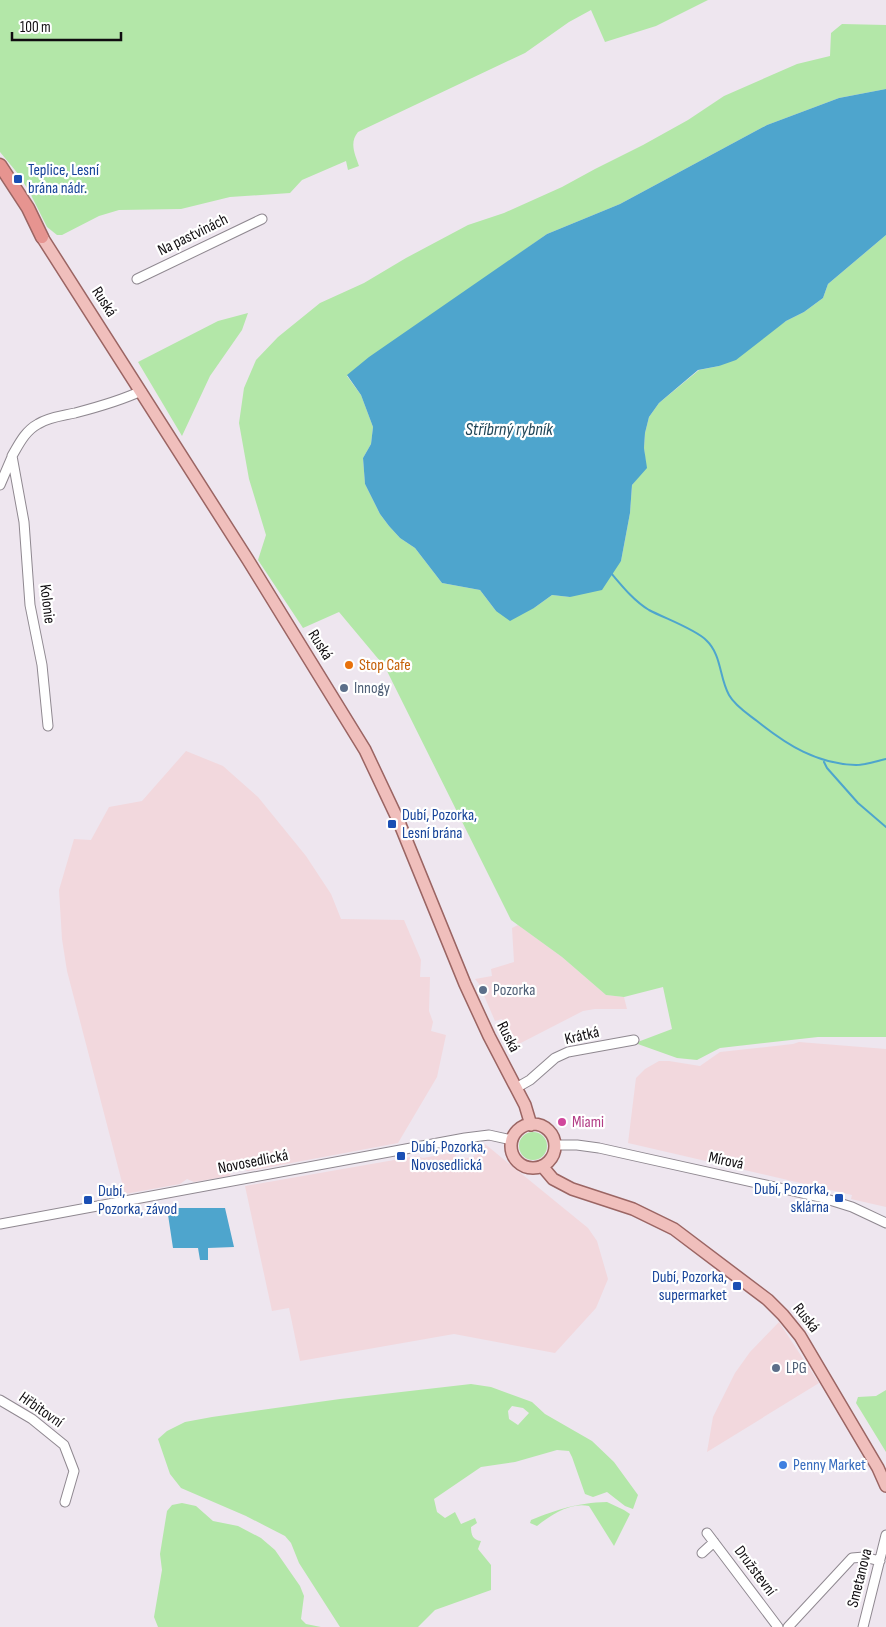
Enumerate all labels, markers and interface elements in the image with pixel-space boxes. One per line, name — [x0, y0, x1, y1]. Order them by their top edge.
scale bar — [12, 10, 121, 42]
text: 100 m — [20, 18, 51, 37]
place label: Teplice, Lesní brána nádr. — [28, 161, 99, 198]
marker: Teplice, Lesní brána nádr. — [12, 173, 24, 185]
street label: Na pastvinách — [155, 210, 231, 260]
street label: Ruská — [87, 283, 121, 321]
water label: Stříbrný rybník — [465, 419, 554, 440]
street label: Kolonie — [35, 583, 59, 625]
street label: Ruská — [303, 626, 337, 664]
place label: Stop Cafe — [359, 656, 411, 675]
marker: Stop Cafe — [343, 659, 355, 671]
place label: Innogy — [354, 679, 390, 698]
marker: Innogy — [338, 682, 350, 694]
place label: Dubí, Pozorka, Lesní brána — [402, 806, 477, 843]
marker: Dubí, Pozorka, Lesní brána — [386, 818, 398, 830]
place label: Pozorka — [493, 981, 535, 1000]
marker: Pozorka — [477, 984, 489, 996]
street label: Ruská — [492, 1018, 524, 1056]
street label: Krátká — [563, 1023, 601, 1049]
place label: Miami — [572, 1113, 604, 1132]
marker: Miami — [556, 1116, 568, 1128]
place label: Dubí, Pozorka, Novosedlická — [411, 1138, 486, 1175]
street label: Novosedlická — [216, 1146, 290, 1178]
street label: Mírová — [707, 1148, 745, 1174]
marker: Dubí, Pozorka, Novosedlická — [395, 1150, 407, 1162]
place label: Dubí, Pozorka, sklárna — [754, 1180, 829, 1217]
place label: Dubí, Pozorka, závod — [98, 1182, 177, 1219]
marker: Dubí, Pozorka, sklárna — [833, 1192, 845, 1204]
marker: Dubí, Pozorka, závod — [82, 1194, 94, 1206]
place label: Dubí, Pozorka, supermarket — [652, 1268, 727, 1305]
marker: Dubí, Pozorka, supermarket — [731, 1280, 743, 1292]
street label: Ruská — [789, 1299, 823, 1337]
place label: LPG — [786, 1359, 807, 1378]
marker: LPG — [770, 1362, 782, 1374]
street label: Hřbitovní — [15, 1388, 67, 1432]
place label: Penny Market — [793, 1456, 866, 1475]
marker: Penny Market — [777, 1459, 789, 1471]
street label: Družstevní — [730, 1542, 780, 1600]
street label: Smetanova — [844, 1547, 876, 1609]

